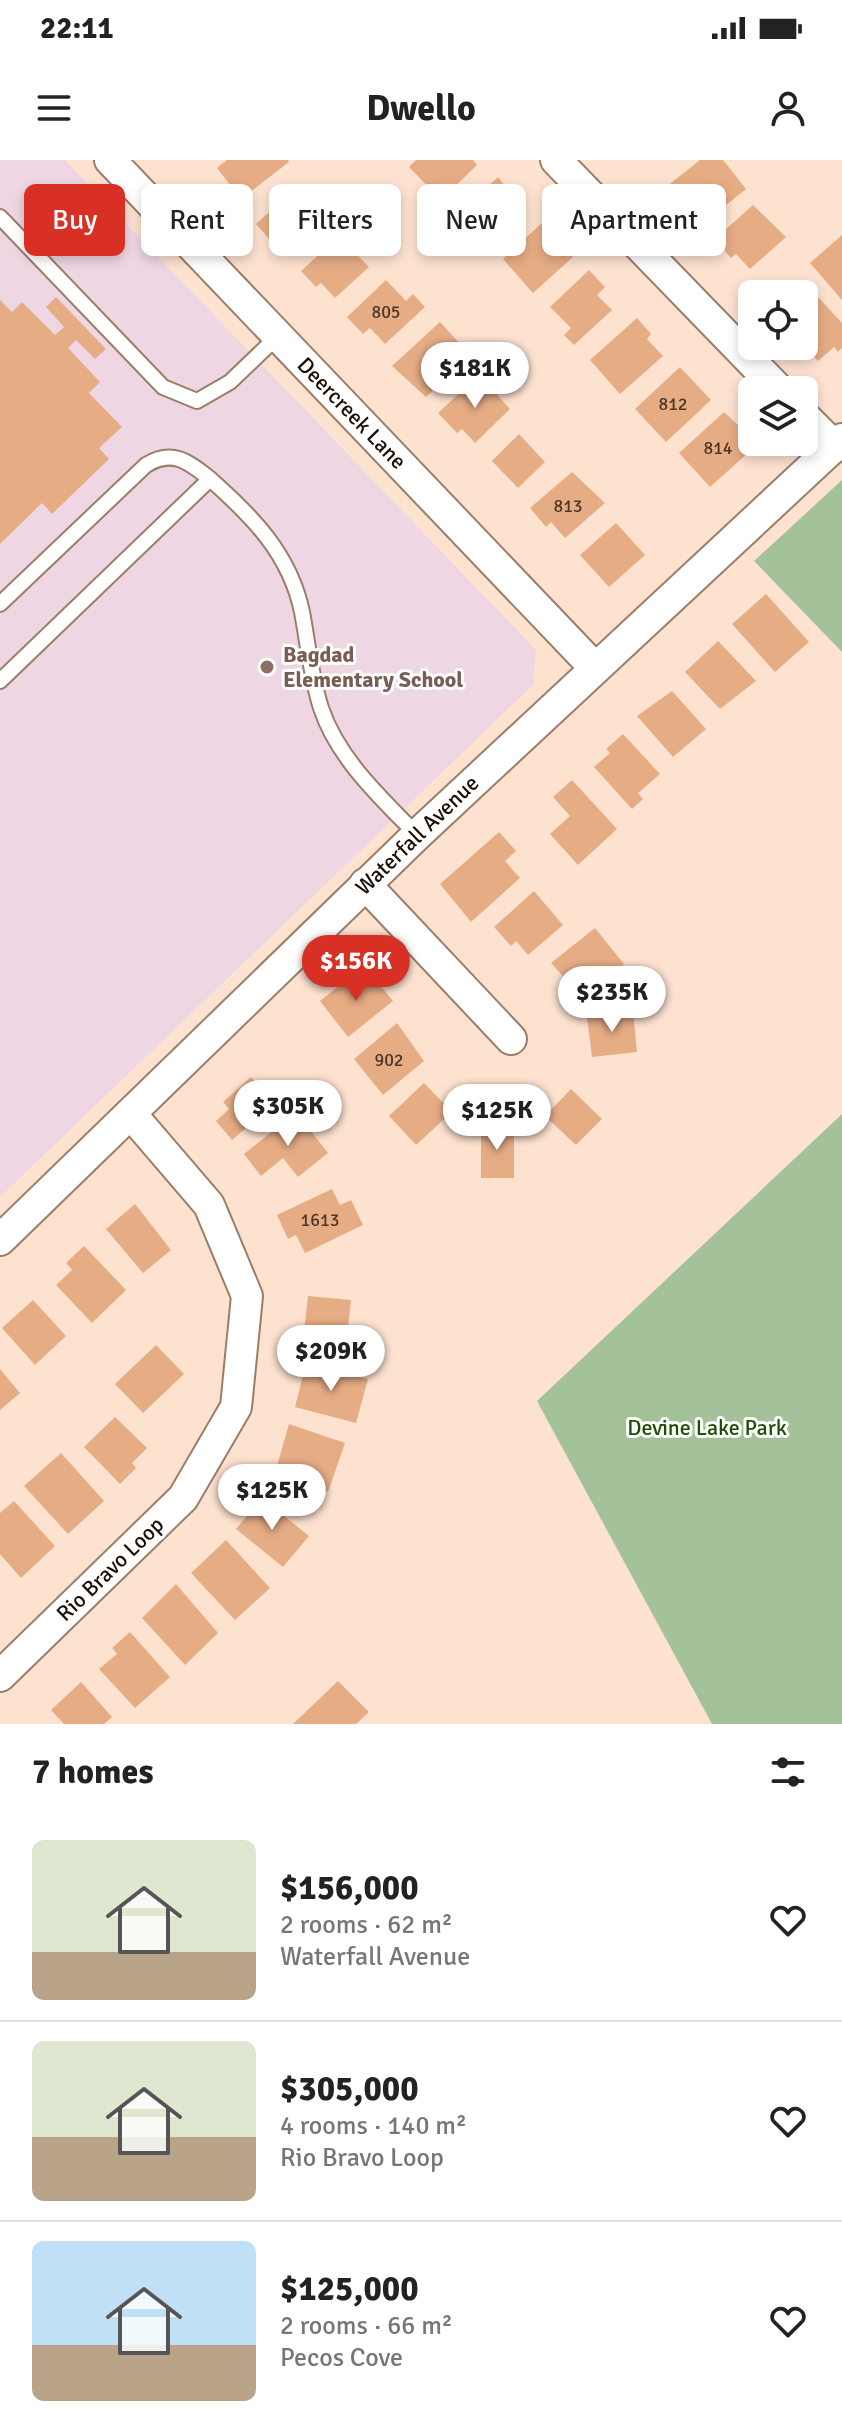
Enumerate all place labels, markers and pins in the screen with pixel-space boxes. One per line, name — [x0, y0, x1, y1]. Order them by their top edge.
pin: $181K — [419, 342, 531, 410]
place label: Bagdad Elementary School — [283, 641, 463, 693]
marker: Bagdad Elementary School — [258, 658, 276, 676]
pin: $156K — [300, 935, 412, 1003]
pin: $235K — [556, 966, 668, 1034]
pin: $305K — [232, 1080, 344, 1148]
pin: $125K — [441, 1084, 553, 1152]
pin: $209K — [275, 1325, 387, 1393]
pin: $125K — [216, 1464, 328, 1532]

